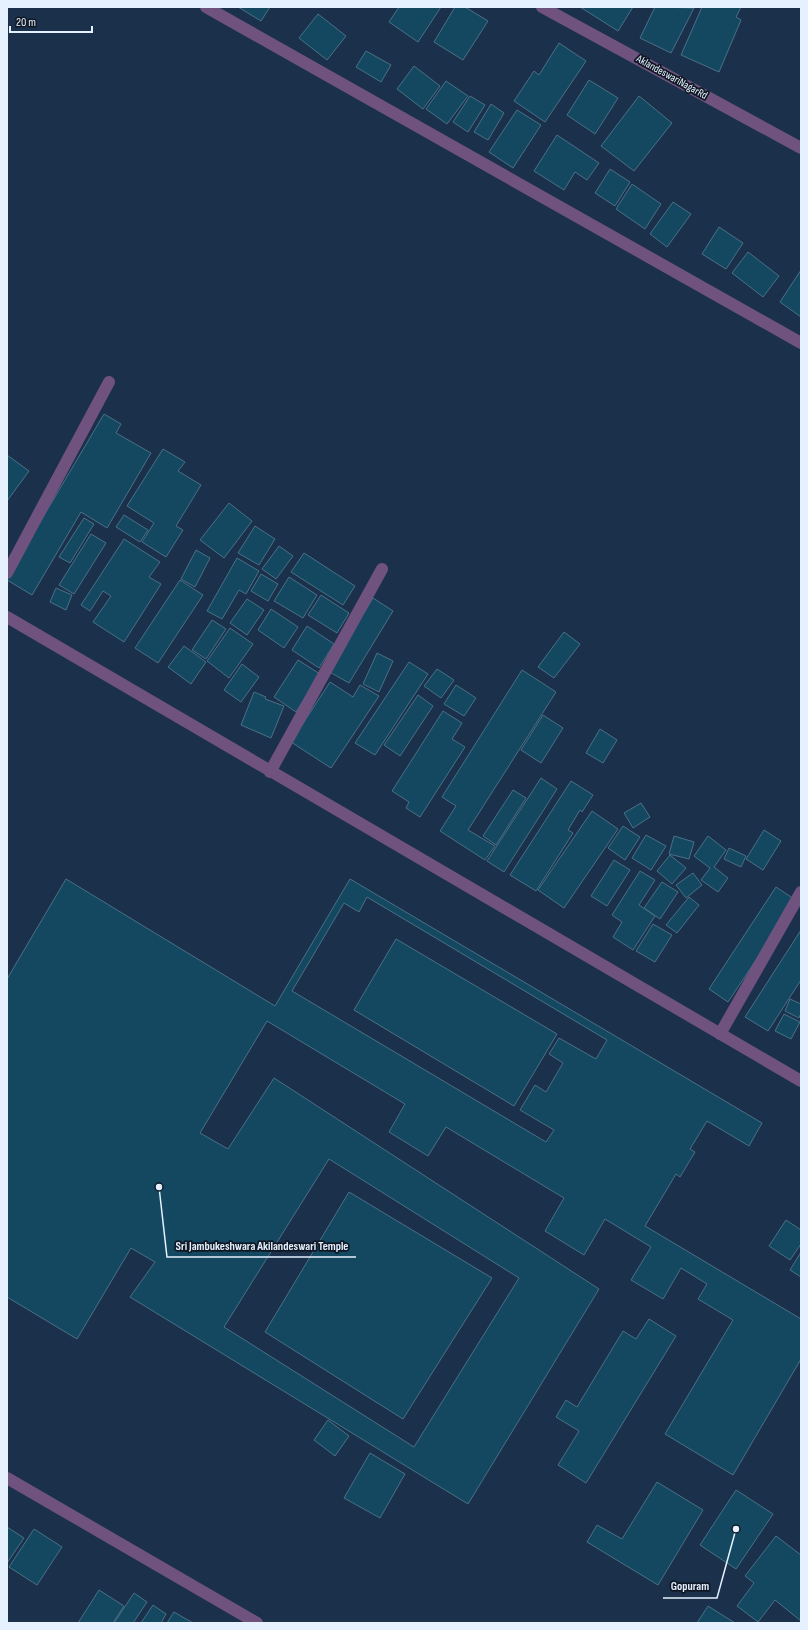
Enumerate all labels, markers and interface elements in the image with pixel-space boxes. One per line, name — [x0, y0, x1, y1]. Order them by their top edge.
scale bar — [10, 8, 92, 34]
text: 20 m — [16, 15, 36, 30]
street label: AklandeswariNagarRd — [633, 52, 710, 102]
callout: Sri Jambukeshwara Akilandeswari Temple — [167, 1233, 356, 1257]
text: Sri Jambukeshwara Akilandeswari Temple — [175, 1239, 349, 1254]
callout: Gopuram — [663, 1574, 717, 1598]
text: Gopuram — [671, 1579, 709, 1594]

